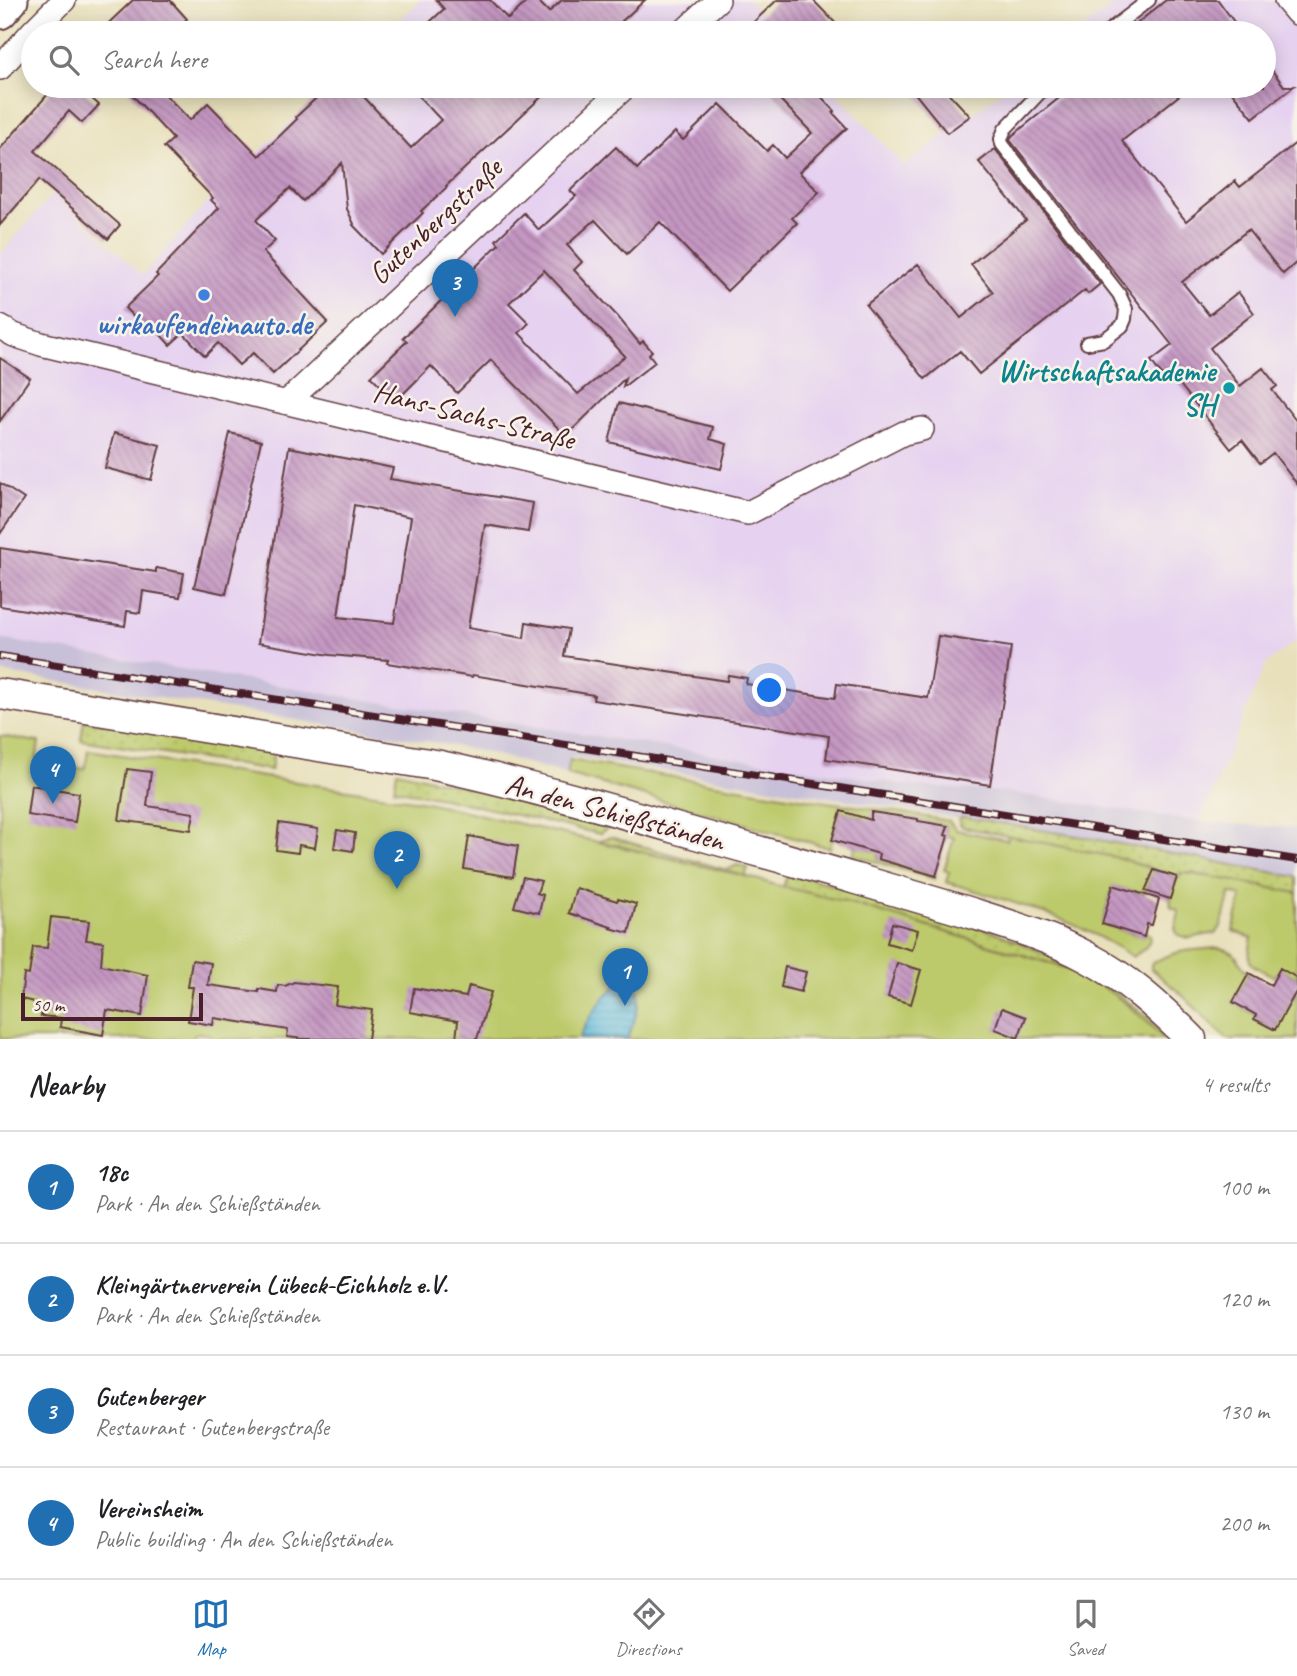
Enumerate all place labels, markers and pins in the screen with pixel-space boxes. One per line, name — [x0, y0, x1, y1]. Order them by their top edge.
pin: 3 — [432, 259, 478, 317]
marker: wirkaufendeinauto.de — [196, 287, 212, 303]
place label: wirkaufendeinauto.de — [97, 305, 314, 343]
place label: Wirtschaftsakademie SH — [998, 352, 1221, 424]
marker: Wirtschaftsakademie SH — [1221, 380, 1237, 396]
pin: 4 — [30, 746, 76, 804]
pin: 2 — [374, 831, 420, 889]
pin: 1 — [602, 948, 648, 1006]

